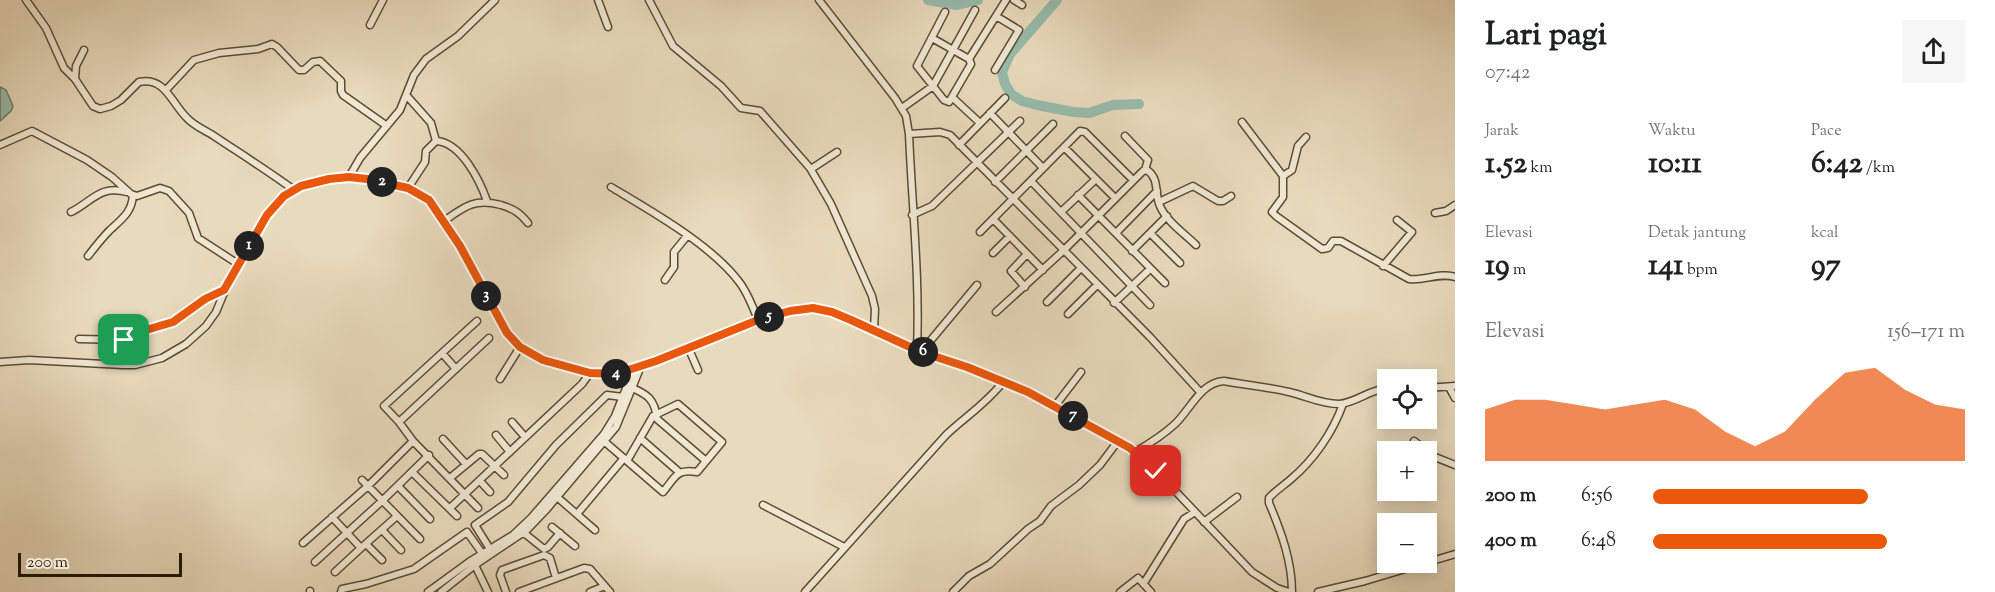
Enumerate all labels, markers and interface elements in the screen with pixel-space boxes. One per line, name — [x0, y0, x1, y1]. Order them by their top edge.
text: Lari pagi — [1485, 12, 1607, 60]
button: share — [1902, 20, 1965, 83]
text: 07:42 — [1485, 59, 1530, 88]
text: Jarak — [1485, 120, 1519, 143]
text: Waktu — [1648, 120, 1695, 143]
text: Pace — [1811, 120, 1842, 143]
text: 1.52 — [1485, 143, 1527, 186]
text: 10:11 — [1648, 143, 1702, 186]
text: 6:42 — [1811, 143, 1863, 186]
text: km — [1527, 157, 1552, 180]
text: /km — [1863, 157, 1895, 180]
pin: 2 — [367, 167, 397, 197]
text: 2 — [378, 170, 386, 193]
text: Elevasi — [1485, 222, 1533, 245]
text: Detak jantung — [1648, 222, 1746, 245]
text: kcal — [1811, 222, 1839, 245]
pin: 1 — [234, 231, 264, 261]
text: 1 — [246, 234, 252, 257]
text: 19 — [1485, 245, 1509, 288]
text: 141 — [1648, 245, 1684, 288]
text: 97 — [1811, 245, 1841, 288]
text: m — [1509, 259, 1526, 282]
text: bpm — [1684, 259, 1718, 282]
pin: 3 — [471, 281, 501, 311]
text: 3 — [483, 284, 489, 307]
pin: 5 — [754, 302, 784, 332]
text: 5 — [766, 305, 772, 328]
pin — [98, 314, 149, 365]
text: Elevasi — [1485, 318, 1545, 347]
text: 156–171 m — [1887, 318, 1965, 347]
icon: arrive — [107, 323, 140, 356]
pin: 6 — [908, 337, 938, 367]
text: 6 — [919, 340, 927, 363]
pin: 4 — [601, 359, 631, 389]
text: 4 — [612, 362, 620, 385]
map controls — [1377, 369, 1437, 573]
button: locate — [1377, 369, 1437, 429]
pin: 7 — [1058, 401, 1088, 431]
text: 7 — [1069, 404, 1077, 427]
button: + — [1377, 441, 1437, 501]
pin — [1130, 445, 1181, 496]
icon: check — [1139, 454, 1172, 487]
text: 200 m — [1485, 482, 1536, 511]
text: 6:56 — [1581, 482, 1613, 511]
button: − — [1377, 513, 1437, 573]
text: 400 m — [1485, 527, 1537, 556]
text: 6:48 — [1581, 527, 1616, 556]
scale bar — [18, 550, 182, 578]
text: 200 m — [27, 552, 68, 575]

